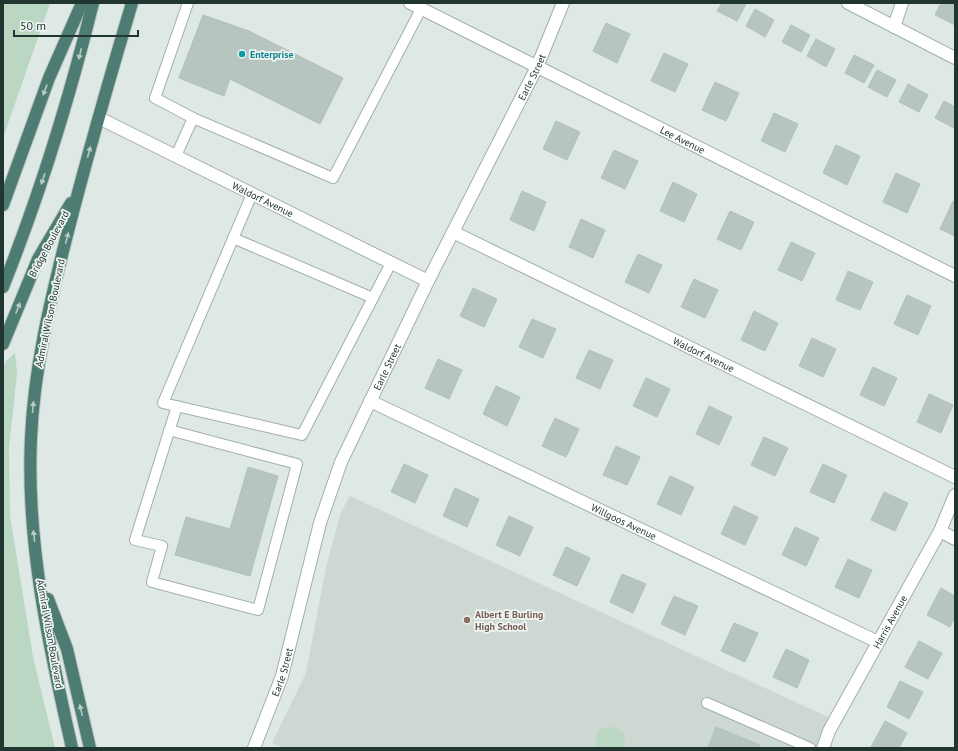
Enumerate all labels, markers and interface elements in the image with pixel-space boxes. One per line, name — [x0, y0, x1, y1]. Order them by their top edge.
scale bar — [14, 12, 138, 38]
text: 50 m — [20, 18, 46, 33]
one-way arrow — [77, 48, 83, 61]
place label: Enterprise — [250, 48, 294, 61]
marker: Enterprise — [237, 49, 247, 59]
street label: Earle Street — [515, 51, 548, 102]
one-way arrow — [41, 85, 47, 97]
street label: Lee Avenue — [658, 123, 707, 156]
one-way arrow — [86, 146, 92, 158]
one-way arrow — [39, 173, 45, 185]
street label: Waldorf Avenue — [230, 179, 296, 220]
street label: Bridge Boulevard — [26, 209, 72, 279]
one-way arrow — [64, 232, 70, 244]
street label: Admiral Wilson Boulevard — [32, 258, 68, 368]
one-way arrow — [16, 301, 22, 313]
street label: Waldorf Avenue — [671, 334, 737, 375]
street label: Earle Street — [370, 341, 404, 392]
one-way arrow — [30, 401, 36, 413]
street label: Willgoos Avenue — [589, 500, 659, 542]
one-way arrow — [31, 530, 37, 542]
street label: Admiral Wilson Boulevard — [34, 579, 66, 689]
street label: Harris Avenue — [870, 593, 910, 651]
place label: Albert E Burling High School — [475, 608, 543, 633]
marker: Albert E Burling High School — [462, 615, 472, 625]
street label: Earle Street — [268, 646, 295, 698]
one-way arrow — [77, 704, 83, 716]

